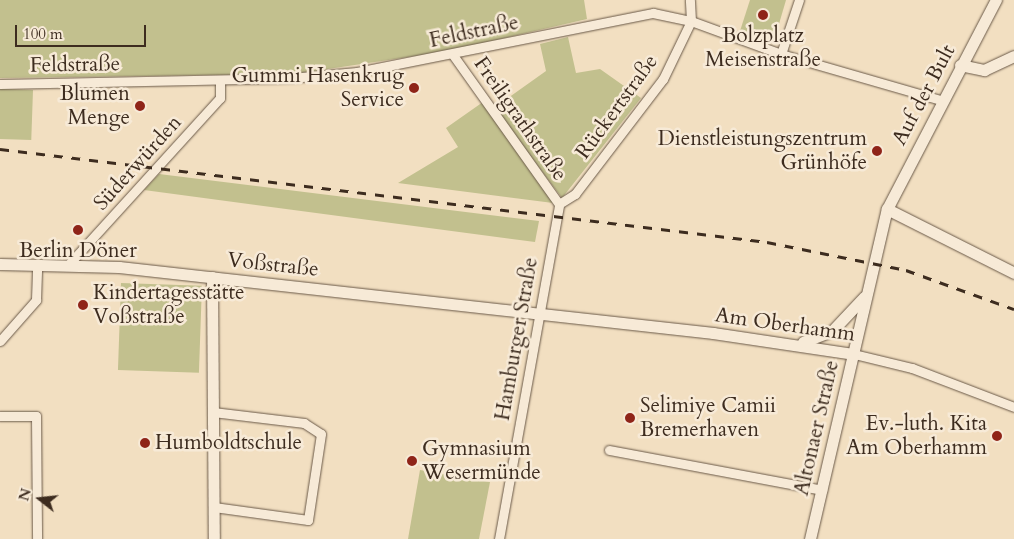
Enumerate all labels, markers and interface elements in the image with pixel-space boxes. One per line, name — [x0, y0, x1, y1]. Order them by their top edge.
marker: Bolzplatz Meisenstraße — [757, 9, 769, 21]
street label: Feldstraße — [427, 10, 521, 54]
scale bar — [18, 15, 149, 47]
place label: Bolzplatz Meisenstraße — [705, 23, 821, 73]
text: 100 m — [23, 24, 63, 44]
street label: Auf der Bult — [887, 40, 961, 150]
street label: Rückertstraße — [571, 50, 663, 164]
street label: Feldstraße — [30, 52, 120, 78]
street label: Freiligrathstraße — [468, 52, 572, 186]
place label: Gummi Hasenkrug Service — [231, 63, 404, 113]
place label: Blumen Menge — [60, 81, 130, 131]
marker: Gummi Hasenkrug Service — [408, 82, 420, 94]
marker: Blumen Menge — [134, 100, 146, 112]
street label: Süderwürden — [89, 110, 187, 216]
place label: Dienstleistungszentrum Grünhöfe — [658, 126, 867, 176]
marker: Dienstleistungszentrum Grünhöfe — [871, 145, 883, 157]
marker: Berlin Döner — [72, 224, 84, 236]
place label: Berlin Döner — [19, 238, 137, 264]
street label: Voßstraße — [226, 248, 320, 282]
street label: Hamburger Straße — [490, 255, 544, 423]
place label: Kindertagesstätte Voßstraße — [93, 280, 245, 330]
marker: Kindertagesstätte Voßstraße — [77, 299, 89, 311]
street label: Am Oberhamm — [713, 303, 857, 347]
street label: Altonaer Straße — [789, 358, 845, 498]
place label: Selimiye Camii Bremerhaven — [640, 393, 776, 443]
place label: Ev.-luth. Kita Am Oberhamm — [846, 411, 987, 461]
marker: Selimiye Camii Bremerhaven — [624, 412, 636, 424]
place label: Humboldtschule — [155, 430, 302, 456]
marker: Ev.-luth. Kita Am Oberhamm — [991, 430, 1003, 442]
place label: Gymnasium Wesermünde — [422, 436, 541, 486]
marker: Humboldtschule — [139, 437, 151, 449]
marker: Gymnasium Wesermünde — [406, 455, 418, 467]
north arrow — [15, 474, 65, 524]
text: N — [14, 486, 36, 503]

